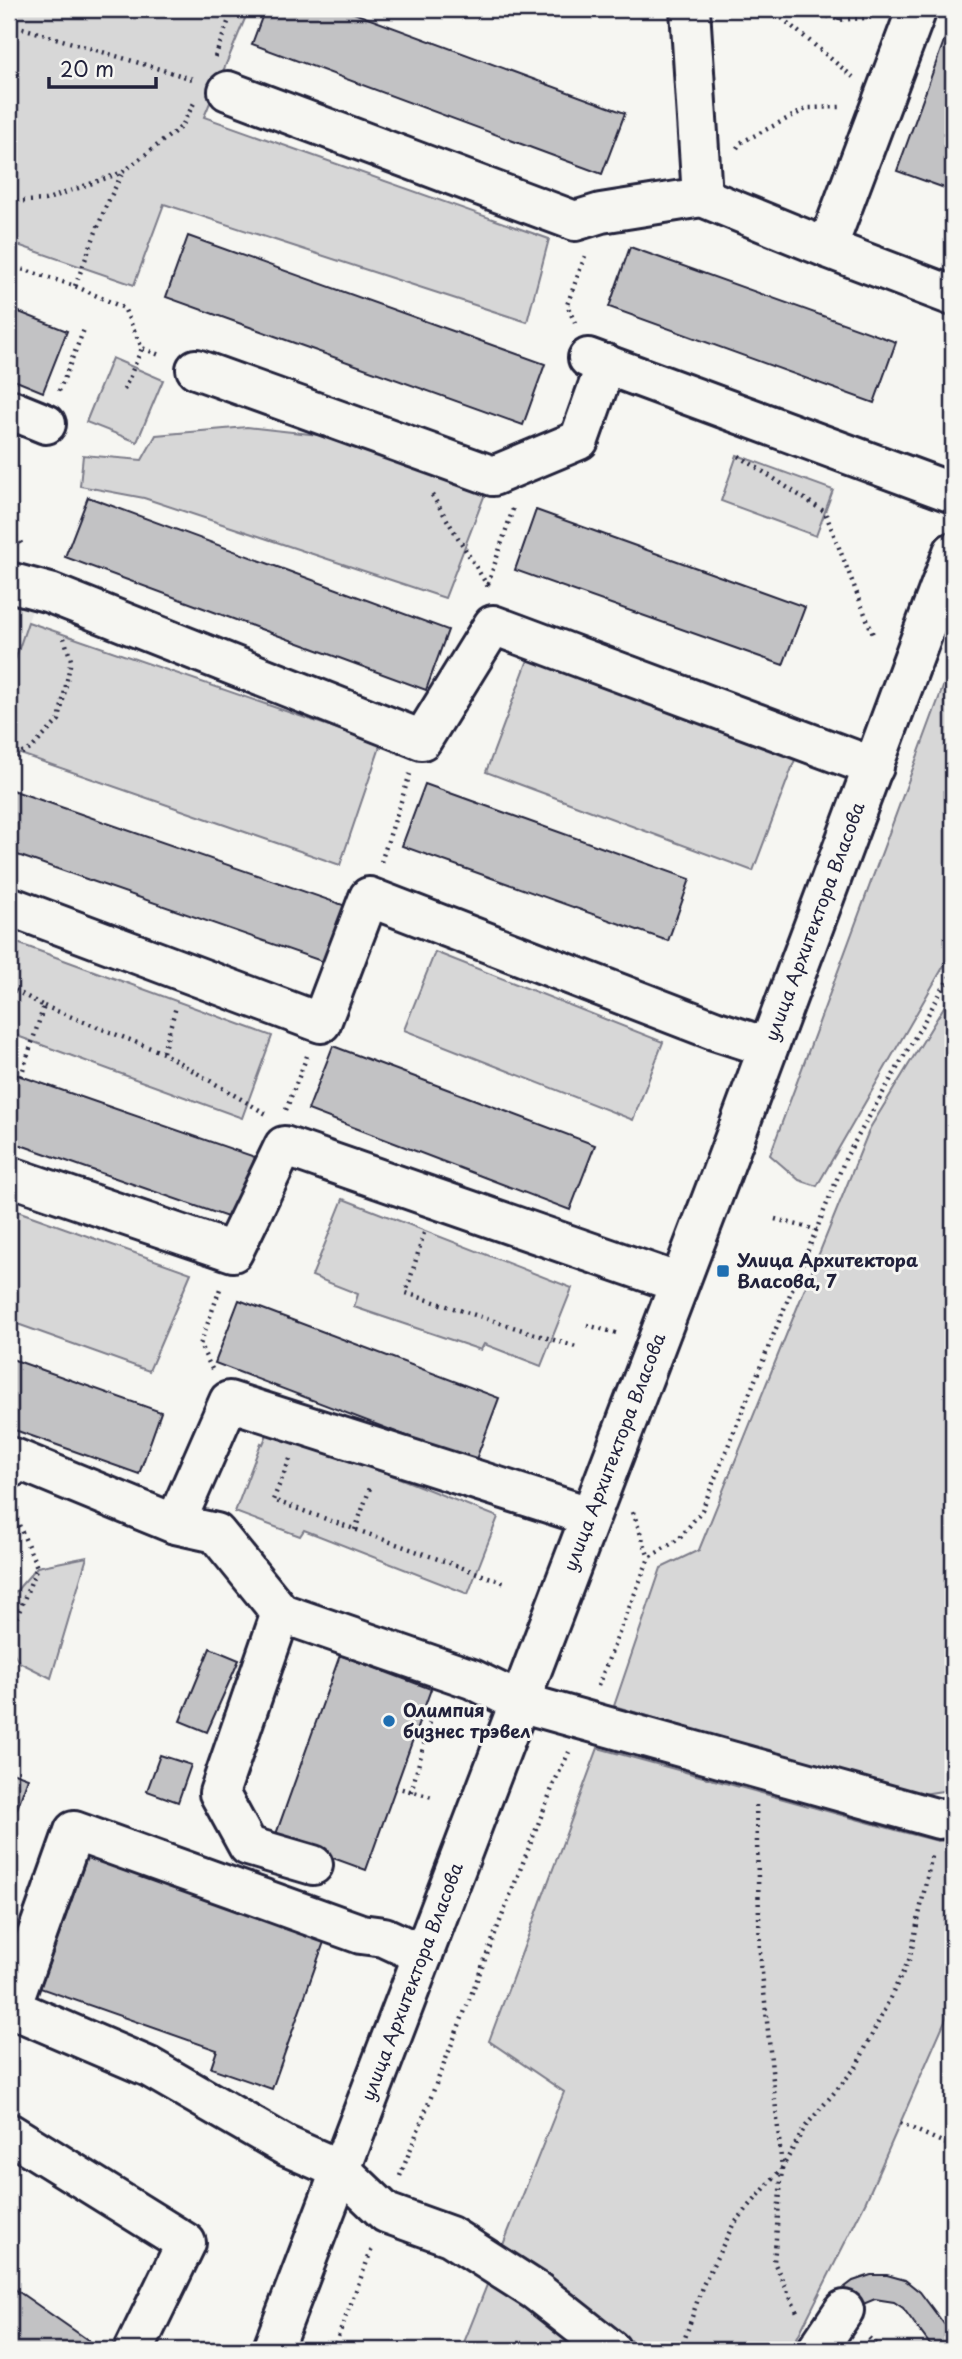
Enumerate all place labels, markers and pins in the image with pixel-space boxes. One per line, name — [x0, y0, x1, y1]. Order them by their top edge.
place label: Улица Архитектора Власова, 7 — [736, 1246, 918, 1294]
marker: Улица Архитектора Власова, 7 — [715, 1263, 731, 1279]
place label: Олимпия бизнес трэвел — [403, 1696, 530, 1744]
marker: Олимпия бизнес трэвел — [381, 1713, 397, 1729]

